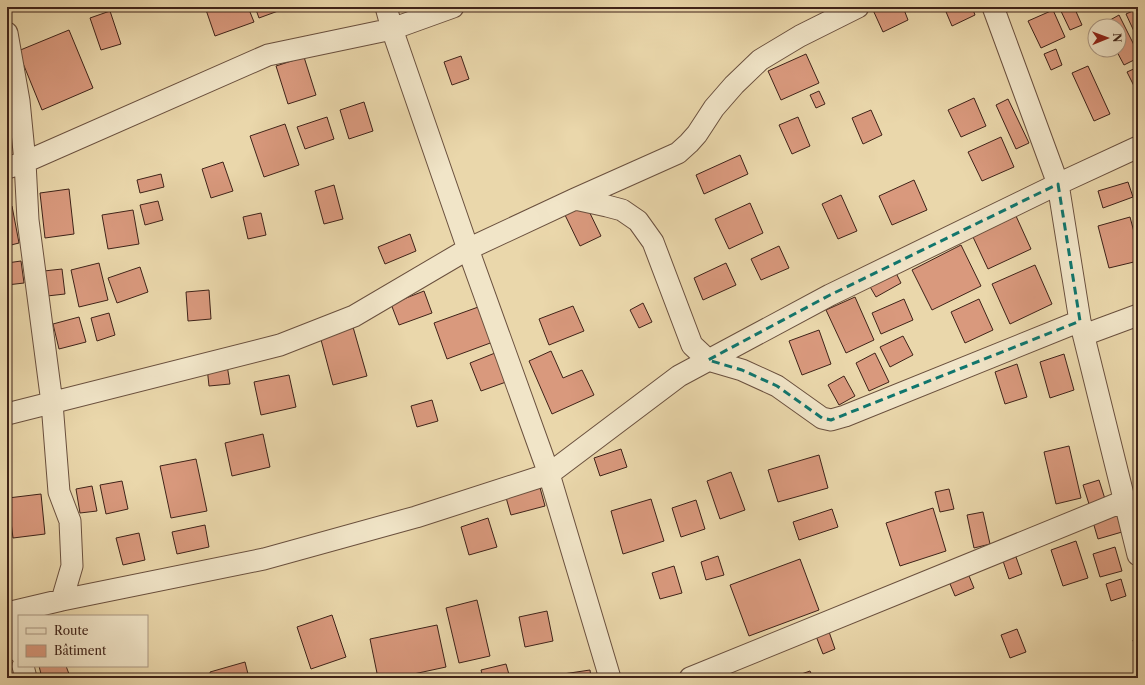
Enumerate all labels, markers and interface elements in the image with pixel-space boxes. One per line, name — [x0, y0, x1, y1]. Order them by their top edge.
north arrow — [1087, 18, 1127, 58]
text: N — [1110, 33, 1124, 43]
legend — [18, 615, 148, 667]
text: Route — [54, 623, 89, 638]
text: Bâtiment — [54, 643, 107, 658]

